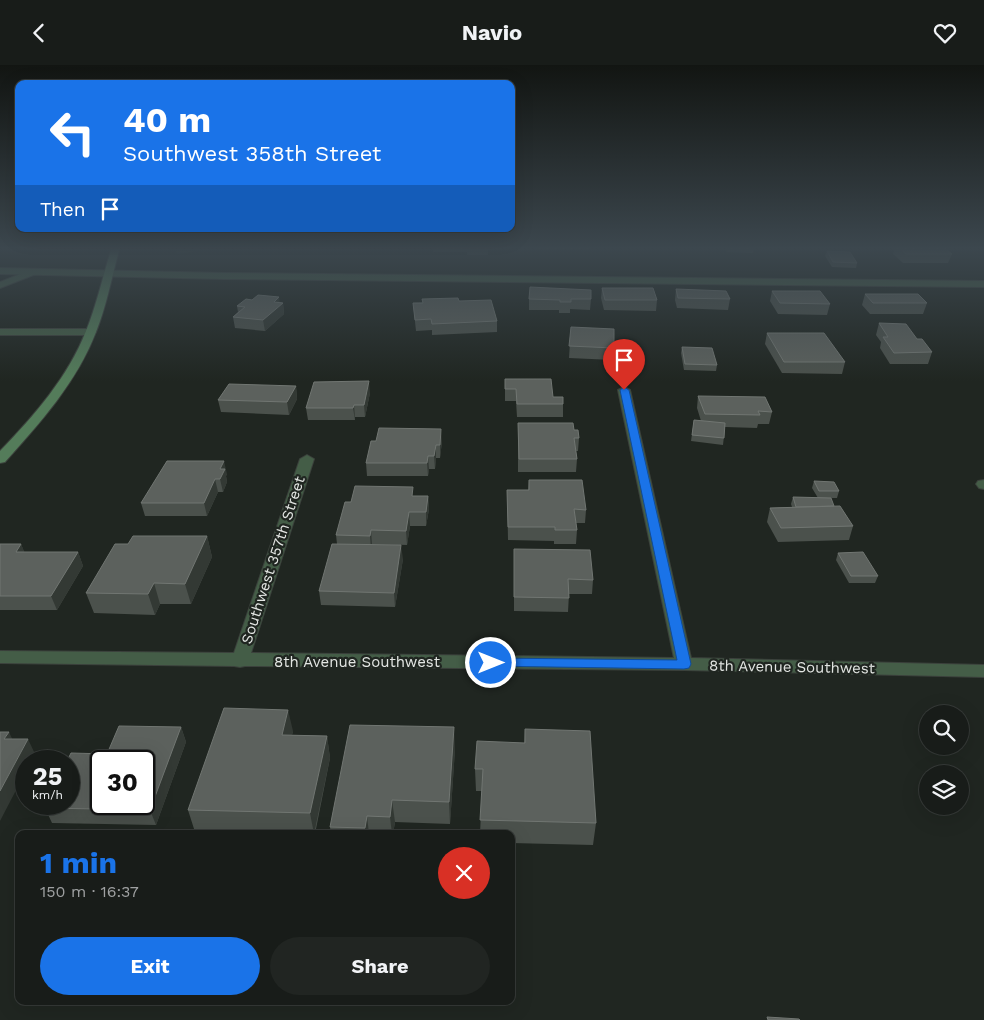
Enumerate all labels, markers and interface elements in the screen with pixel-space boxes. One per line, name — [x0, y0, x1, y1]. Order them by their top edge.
icon: back — [25, 19, 53, 47]
icon: heart — [931, 19, 959, 47]
text: Navio — [462, 20, 522, 45]
text: 40 m — [123, 99, 211, 141]
icon: left — [40, 100, 105, 165]
text: Southwest 358th Street — [123, 141, 381, 166]
icon: arrive — [96, 195, 124, 223]
text: Then — [40, 198, 86, 221]
pin — [603, 339, 645, 390]
icon: arrive — [610, 346, 638, 374]
street label: Southwest 357th Street — [237, 473, 309, 646]
position arrow — [464, 636, 516, 688]
street label: 8th Avenue Southwest — [274, 653, 441, 671]
street label: 8th Avenue Southwest — [709, 657, 876, 677]
map controls — [919, 705, 969, 815]
button: search — [919, 705, 969, 755]
speed limit sign: 30 — [90, 750, 155, 815]
text: 25 — [33, 762, 62, 791]
button: layers — [919, 765, 969, 815]
text: km/h — [32, 788, 63, 802]
text: 1 min — [40, 845, 117, 880]
button: close — [438, 847, 490, 899]
text: 150 m · 16:37 — [40, 882, 139, 901]
button: Exit — [40, 937, 260, 995]
button: Share — [270, 937, 490, 995]

